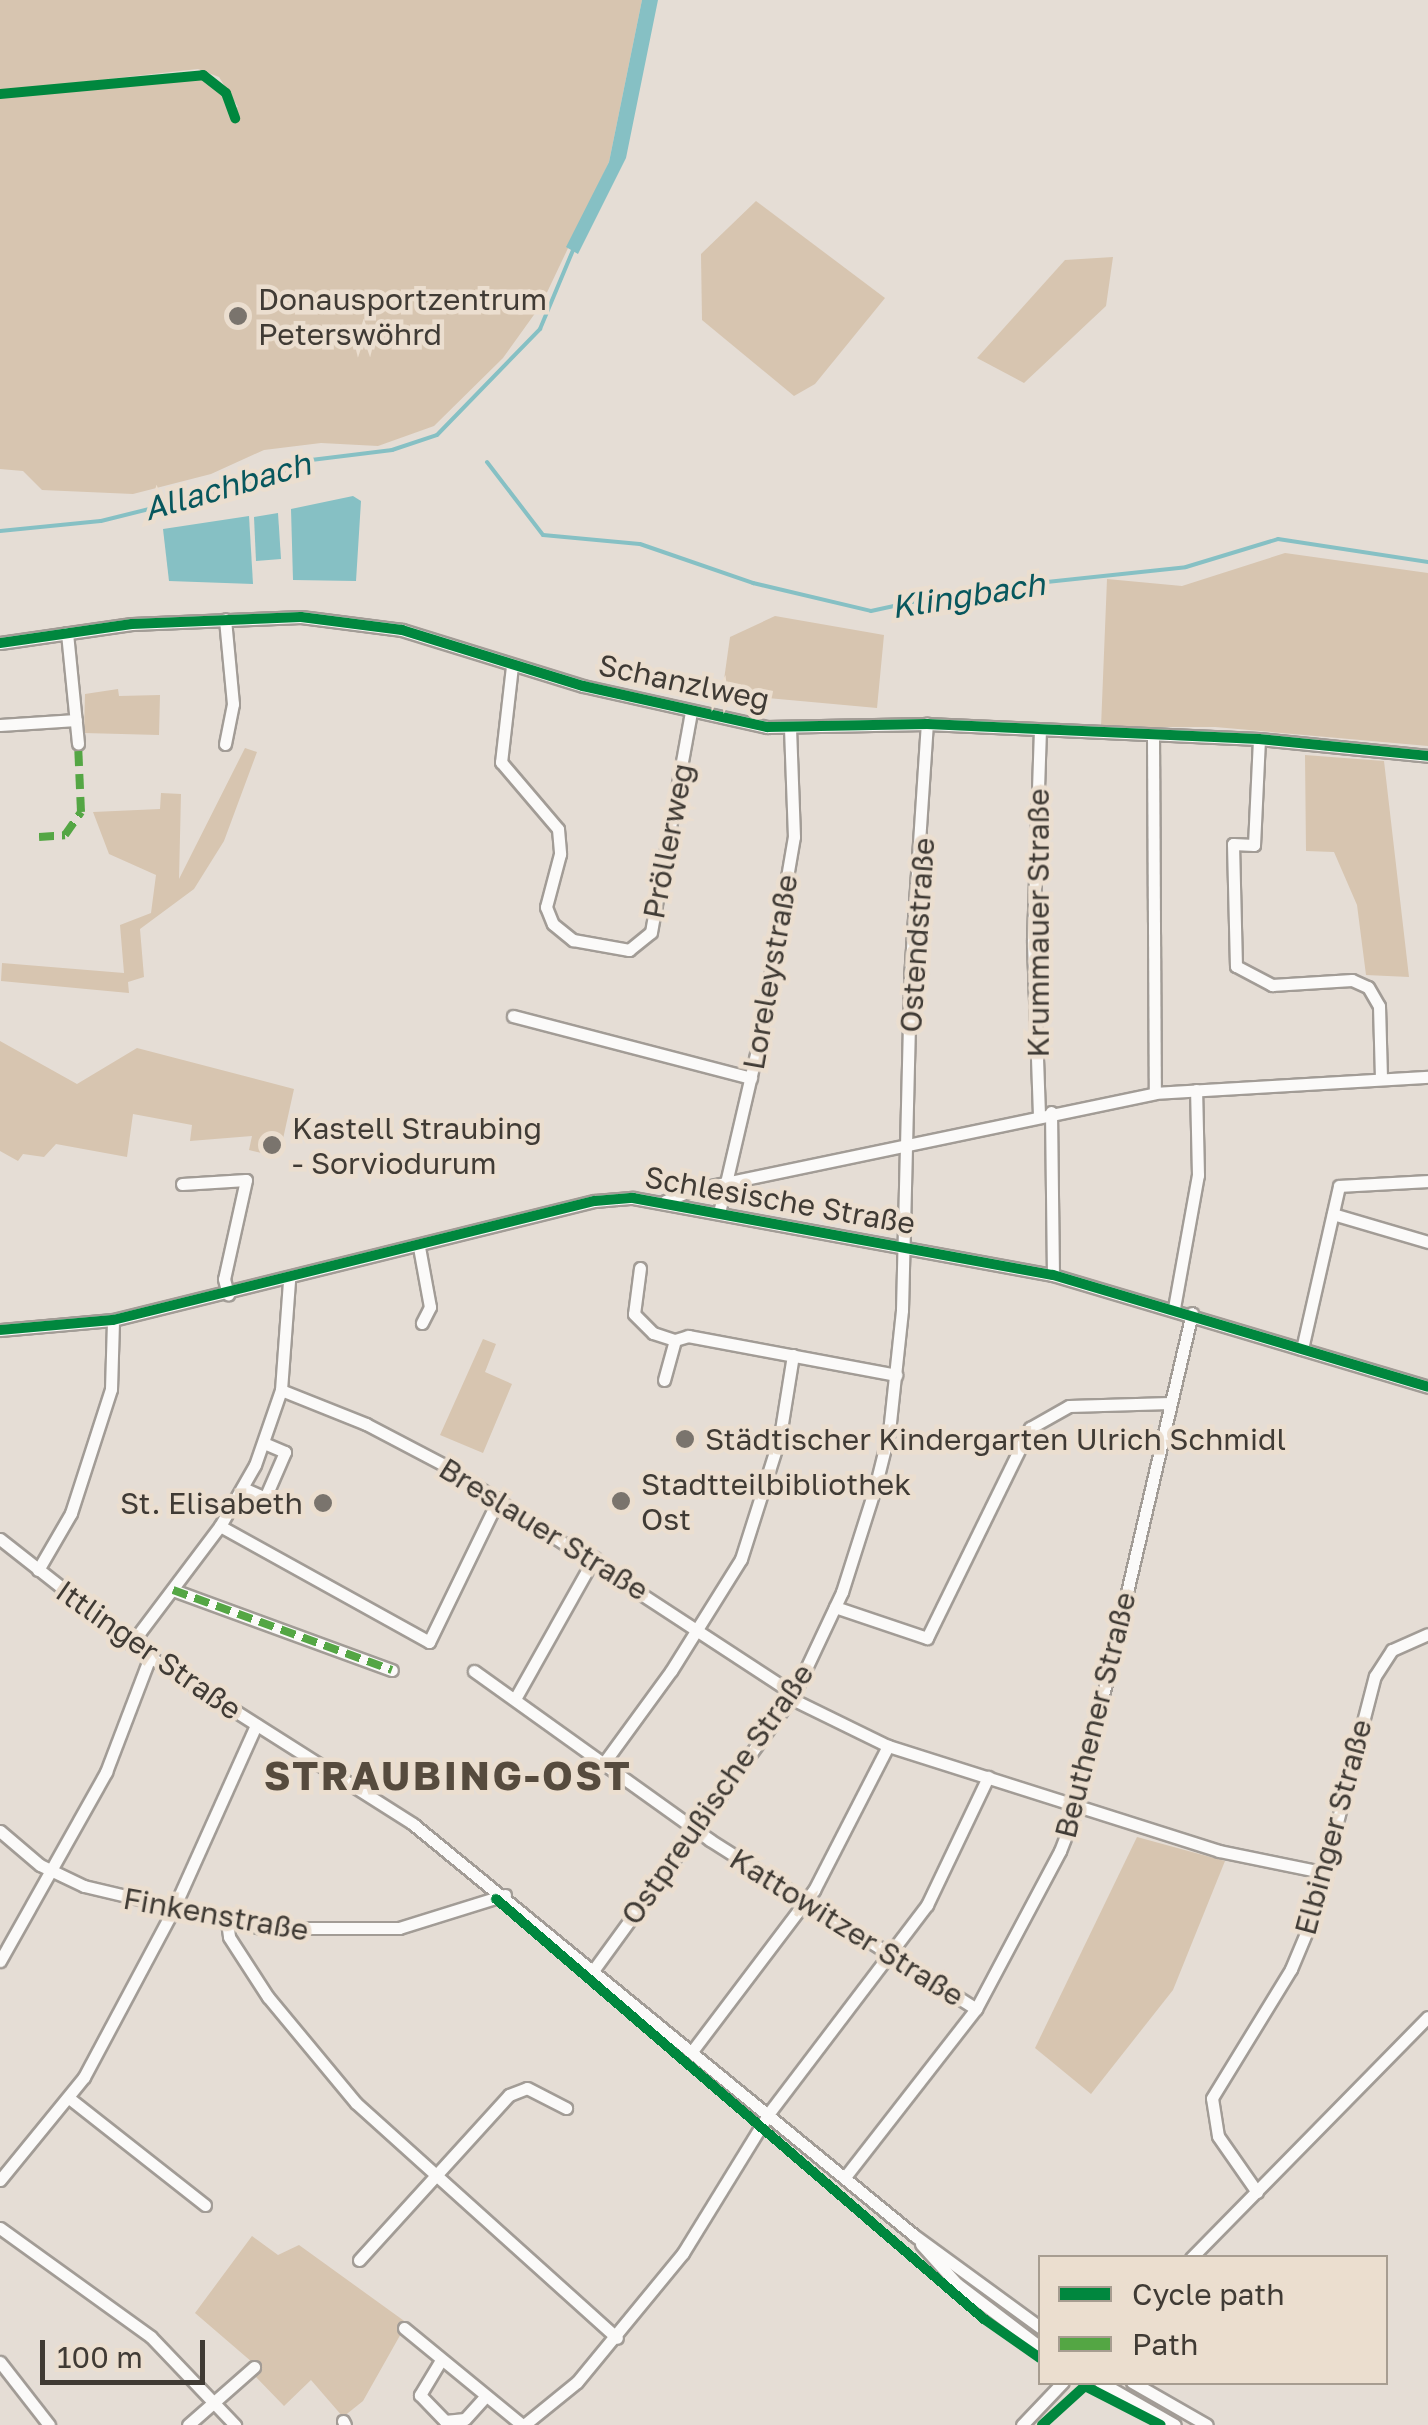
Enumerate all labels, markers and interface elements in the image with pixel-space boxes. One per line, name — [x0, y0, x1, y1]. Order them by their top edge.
place label: Donausportzentrum Peterswöhrd — [258, 281, 547, 352]
marker: Donausportzentrum Peterswöhrd — [227, 305, 249, 327]
water label: Allachbach — [139, 444, 315, 528]
water label: Klingbach — [889, 564, 1047, 626]
street label: Schanzlweg — [595, 646, 773, 718]
street label: Pröllerweg — [635, 760, 701, 922]
street label: Krummauer Straße — [1020, 788, 1056, 1058]
street label: Ostendstraße — [892, 836, 942, 1034]
street label: Loreleystraße — [735, 872, 805, 1072]
place label: Kastell Straubing - Sorviodurum — [292, 1110, 542, 1180]
marker: Kastell Straubing - Sorviodurum — [261, 1134, 283, 1156]
street label: Schlesische Straße — [642, 1158, 918, 1242]
place label: Städtischer Kindergarten Ulrich Schmidl — [705, 1421, 1286, 1457]
marker: Städtischer Kindergarten Ulrich Schmidl — [674, 1428, 696, 1450]
street label: Breslauer Straße — [433, 1450, 655, 1608]
place label: Stadtteilbibliothek Ost — [641, 1466, 911, 1536]
place label: St. Elisabeth — [120, 1485, 303, 1521]
marker: Stadtteilbibliothek Ost — [610, 1490, 632, 1512]
marker: St. Elisabeth — [312, 1492, 334, 1514]
street label: Ittlinger Straße — [49, 1573, 249, 1727]
street label: Beuthener Straße — [1047, 1588, 1143, 1842]
street label: Ostpreußische Straße — [613, 1657, 821, 1931]
street label: Elbinger Straße — [1287, 1715, 1379, 1939]
district label: STRAUBING-OST — [264, 1751, 632, 1799]
street label: Kattowitzer Straße — [723, 1840, 971, 2014]
street label: Finkenstraße — [121, 1880, 311, 1948]
legend — [1038, 2255, 1388, 2385]
text: Cycle path — [1132, 2276, 1285, 2312]
scale bar — [45, 2320, 210, 2382]
text: Path — [1132, 2326, 1198, 2362]
text: 100 m — [57, 2339, 143, 2375]

